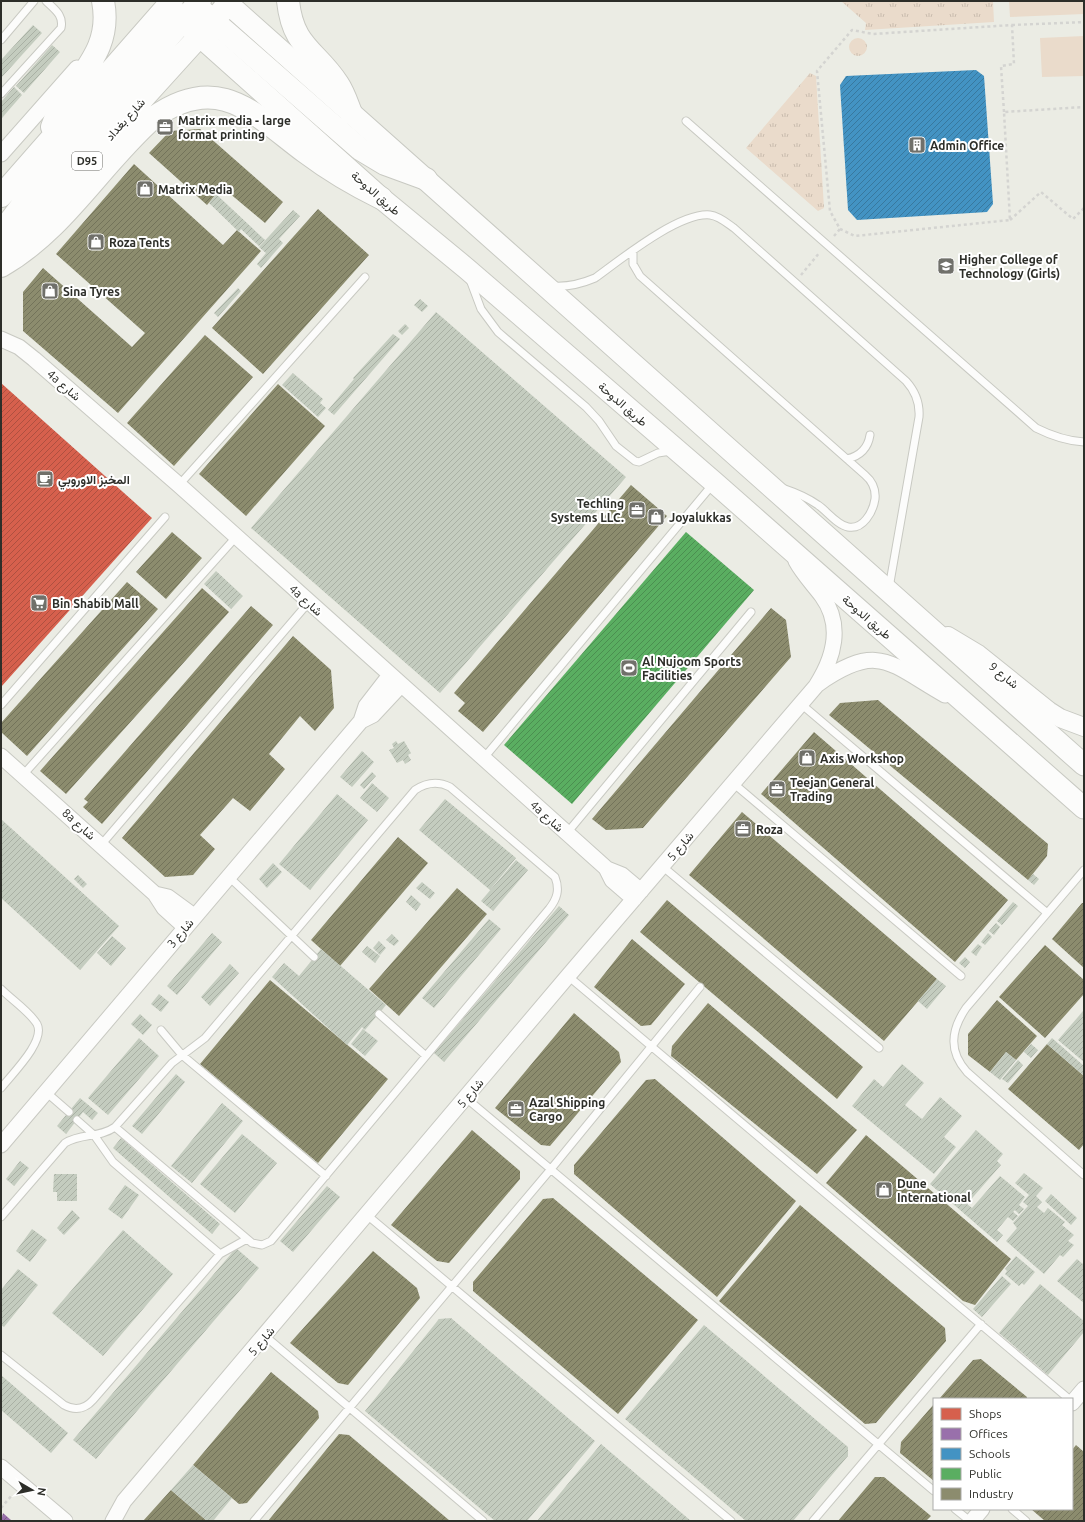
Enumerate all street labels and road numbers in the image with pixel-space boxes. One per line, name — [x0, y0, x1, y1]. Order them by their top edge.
street label: شارع بغداد — [103, 95, 150, 145]
road number: D95 — [72, 152, 102, 170]
street label: طريق الدوحة — [348, 168, 403, 219]
street label: 4a شارع — [43, 367, 83, 405]
street label: طريق الدوحة — [595, 379, 650, 430]
street label: 4a شارع — [285, 582, 325, 620]
street label: طريق الدوحة — [839, 592, 894, 643]
street label: شارع 9 — [985, 659, 1021, 693]
street label: 4a شارع — [526, 798, 566, 836]
street label: 8a شارع — [58, 806, 98, 844]
street label: شارع 5 — [664, 829, 698, 865]
street label: شارع 3 — [164, 916, 198, 952]
street label: شارع 5 — [454, 1076, 488, 1112]
street label: شارع 5 — [245, 1324, 279, 1360]

